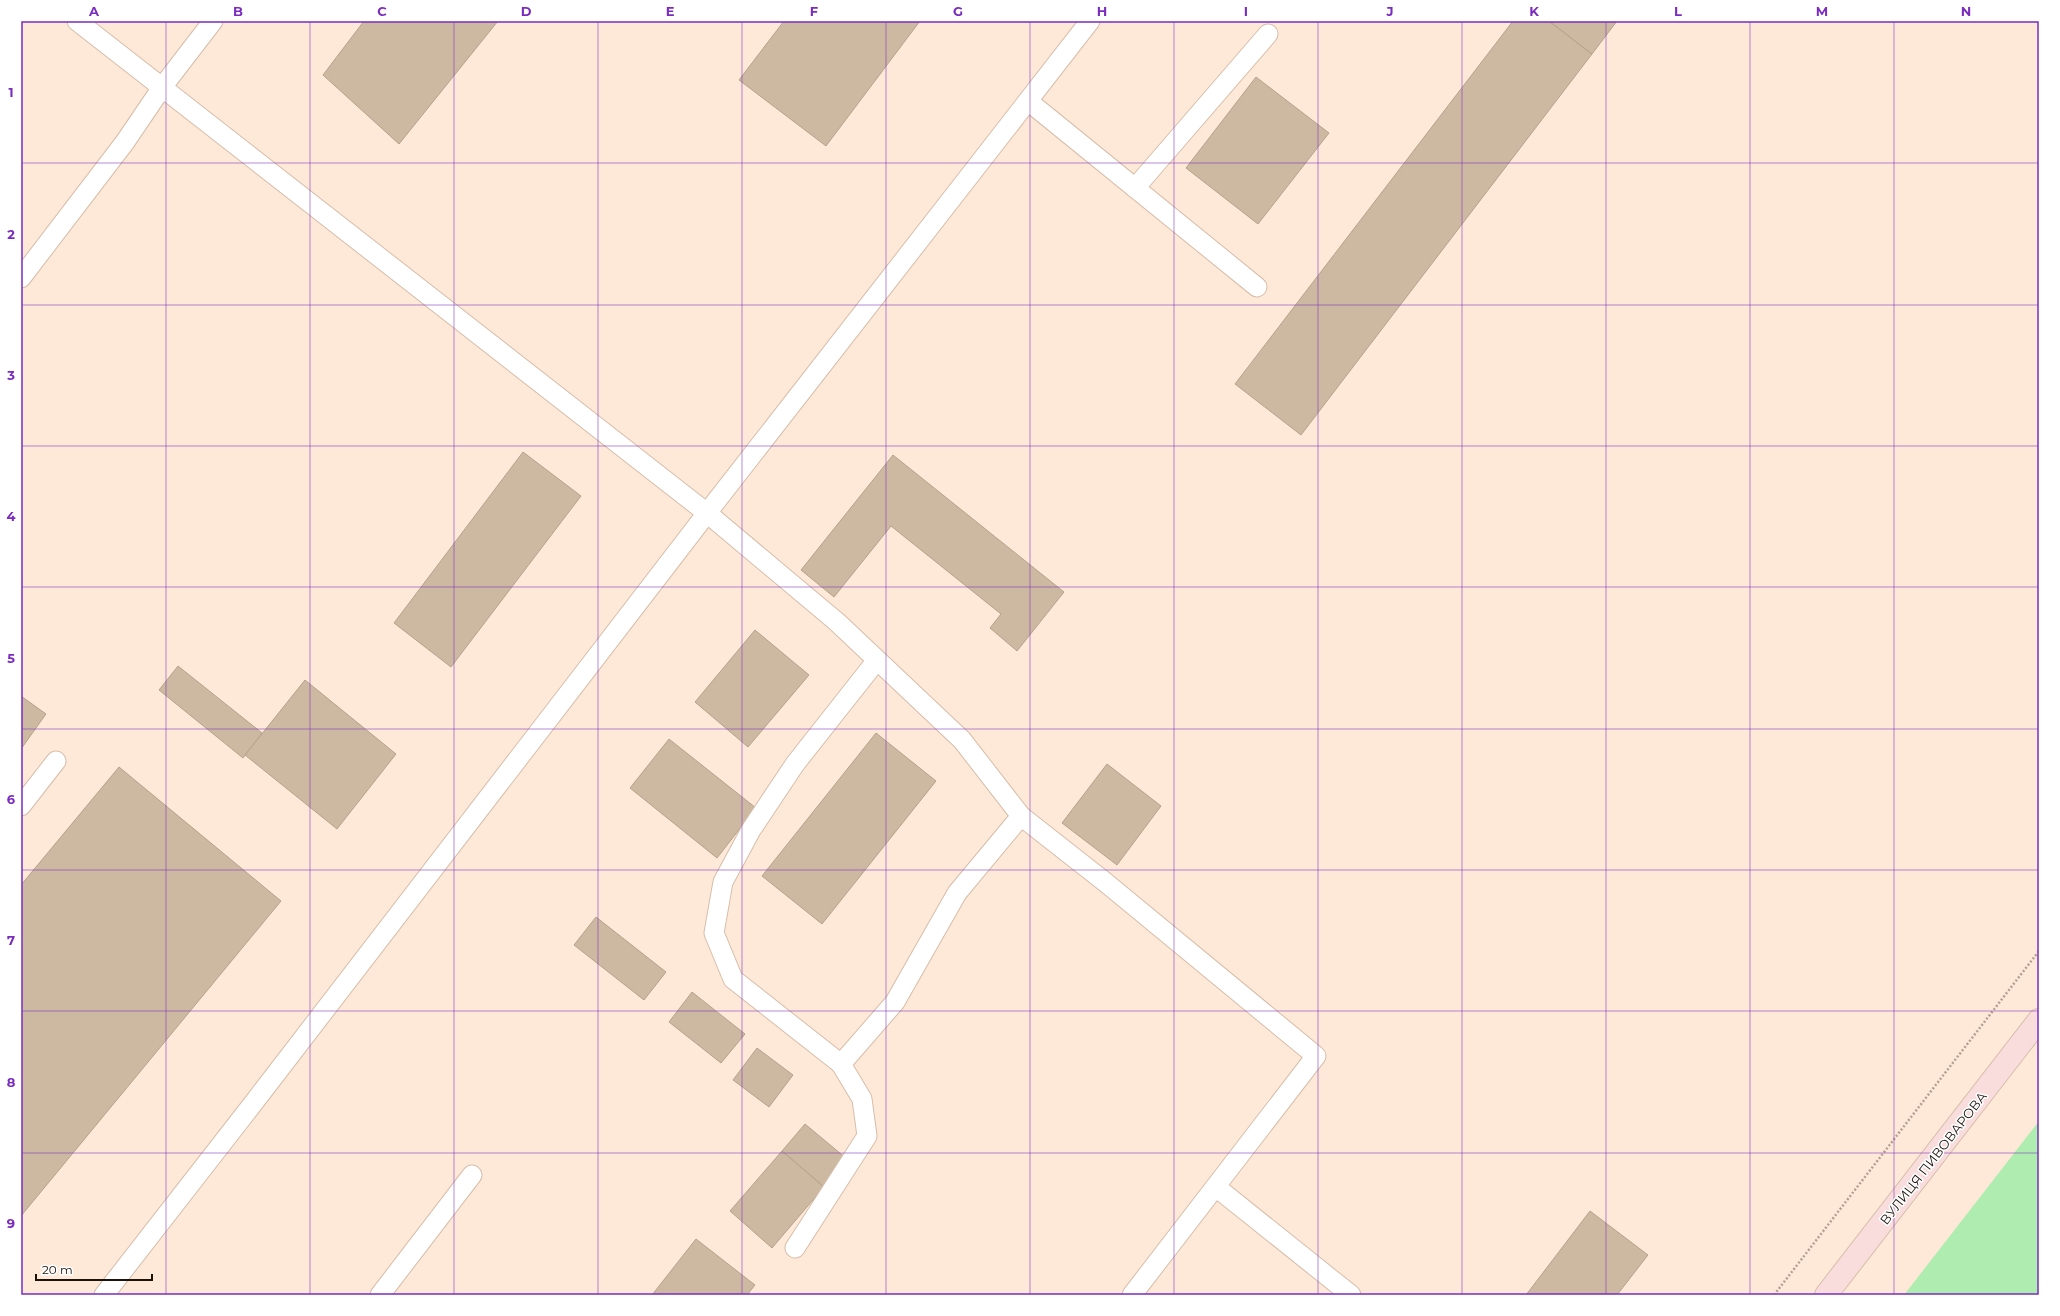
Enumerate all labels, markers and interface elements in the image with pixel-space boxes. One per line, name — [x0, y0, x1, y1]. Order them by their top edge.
text: A — [88, 3, 100, 19]
text: B — [233, 3, 243, 19]
text: C — [377, 3, 387, 19]
text: D — [521, 3, 532, 19]
text: E — [666, 3, 675, 19]
text: F — [810, 3, 818, 19]
text: G — [953, 3, 963, 19]
text: H — [1097, 3, 1107, 19]
text: I — [1244, 3, 1248, 19]
text: J — [1385, 3, 1394, 19]
text: K — [1529, 3, 1539, 19]
text: L — [1674, 3, 1682, 19]
text: M — [1816, 3, 1828, 19]
text: N — [1961, 3, 1971, 19]
text: 1 — [8, 84, 14, 100]
text: 2 — [7, 226, 15, 242]
text: 3 — [6, 367, 15, 383]
text: 4 — [7, 508, 16, 524]
text: 5 — [7, 650, 15, 666]
text: 6 — [7, 791, 16, 807]
text: 7 — [7, 932, 15, 948]
text: 8 — [7, 1074, 16, 1090]
street label: ВУЛИЦЯ ПИВОВАРОВА — [1876, 1088, 1990, 1228]
text: 9 — [7, 1215, 15, 1231]
scale bar — [36, 1256, 152, 1282]
text: 20 m — [42, 1262, 73, 1277]

